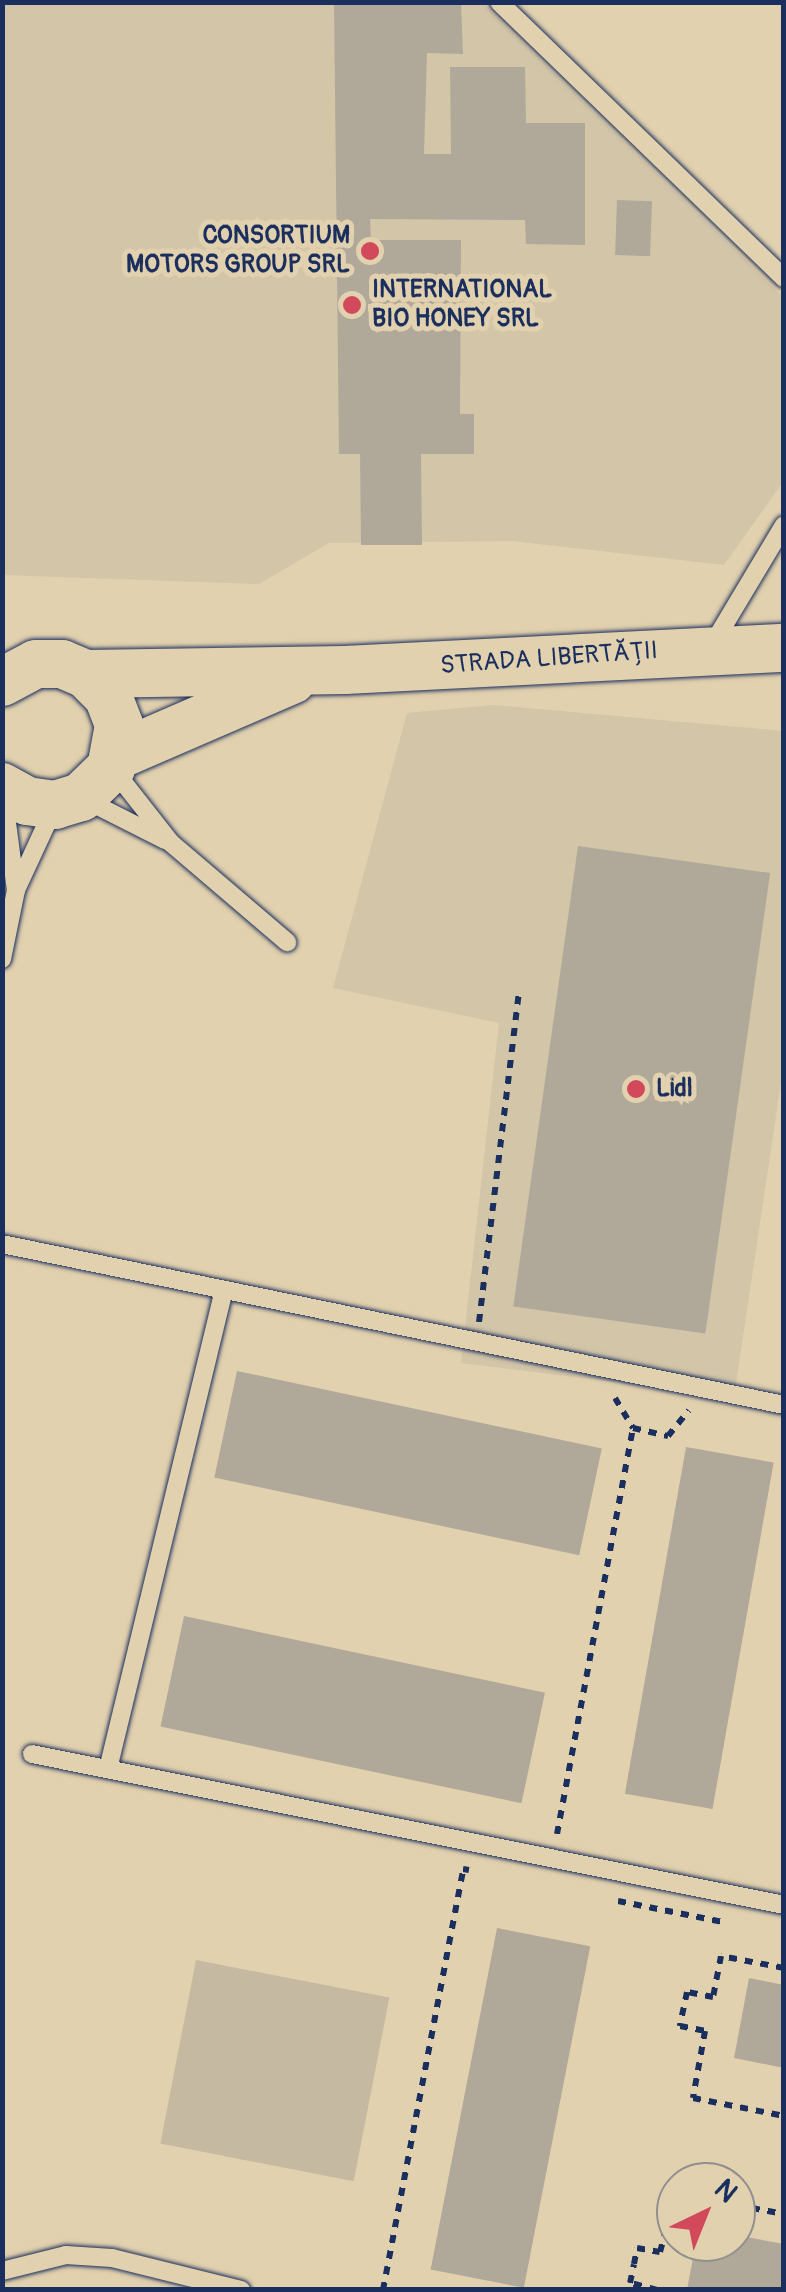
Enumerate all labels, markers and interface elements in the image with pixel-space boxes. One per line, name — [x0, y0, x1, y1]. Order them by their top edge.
place label: CONSORTIUM MOTORS GROUP SRL — [126, 222, 350, 281]
marker: CONSORTIUM MOTORS GROUP SRL — [359, 240, 381, 262]
place label: INTERNATIONAL BIO HONEY SRL — [372, 276, 552, 335]
marker: INTERNATIONAL BIO HONEY SRL — [341, 294, 363, 316]
street label: STRADA LIBERTĂȚII — [439, 636, 659, 682]
place label: Lidl — [656, 1074, 693, 1104]
marker: Lidl — [625, 1078, 647, 1100]
north arrow — [656, 2162, 756, 2262]
text: N — [707, 2172, 744, 2210]

